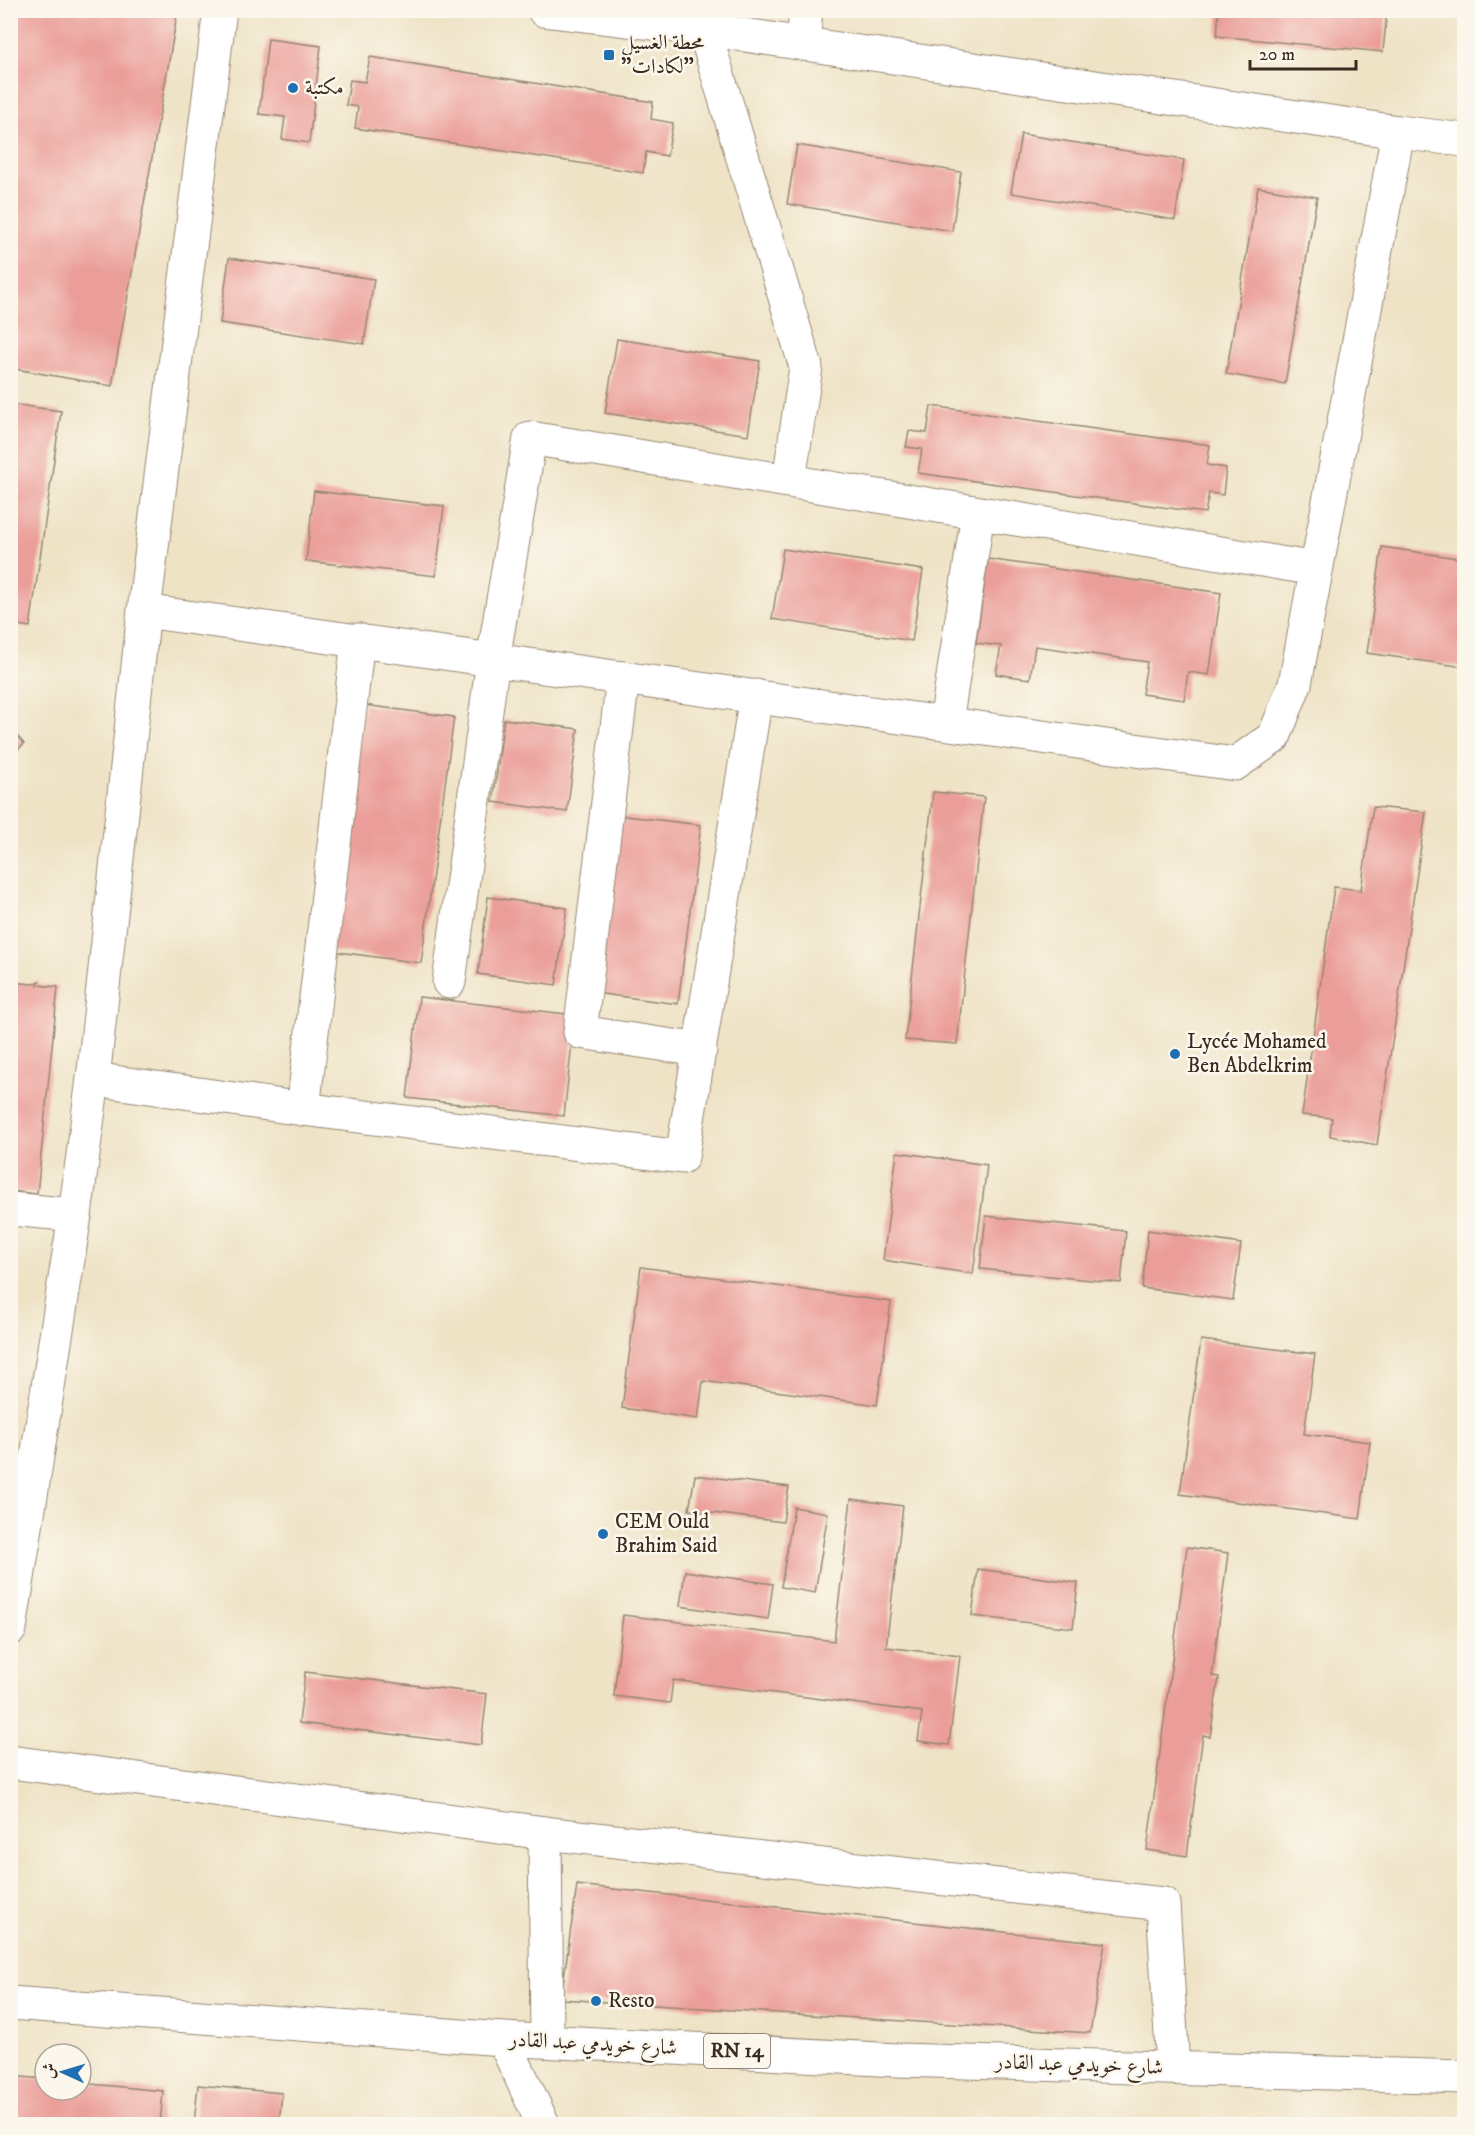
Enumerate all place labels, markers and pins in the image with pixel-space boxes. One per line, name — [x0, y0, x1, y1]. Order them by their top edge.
place label: محطة الغسيل "لكادات" — [621, 30, 705, 80]
marker: محطة الغسيل "لكادات" — [602, 48, 616, 62]
place label: مكتبة — [305, 75, 344, 101]
marker: مكتبة — [286, 81, 300, 95]
place label: Lycée Mohamed Ben Abdelkrim — [1187, 1029, 1327, 1079]
marker: Lycée Mohamed Ben Abdelkrim — [1168, 1047, 1182, 1061]
place label: CEM Ould Brahim Said — [615, 1509, 718, 1559]
marker: CEM Ould Brahim Said — [596, 1527, 610, 1541]
place label: Resto — [608, 1988, 655, 2014]
marker: Resto — [589, 1994, 603, 2008]

